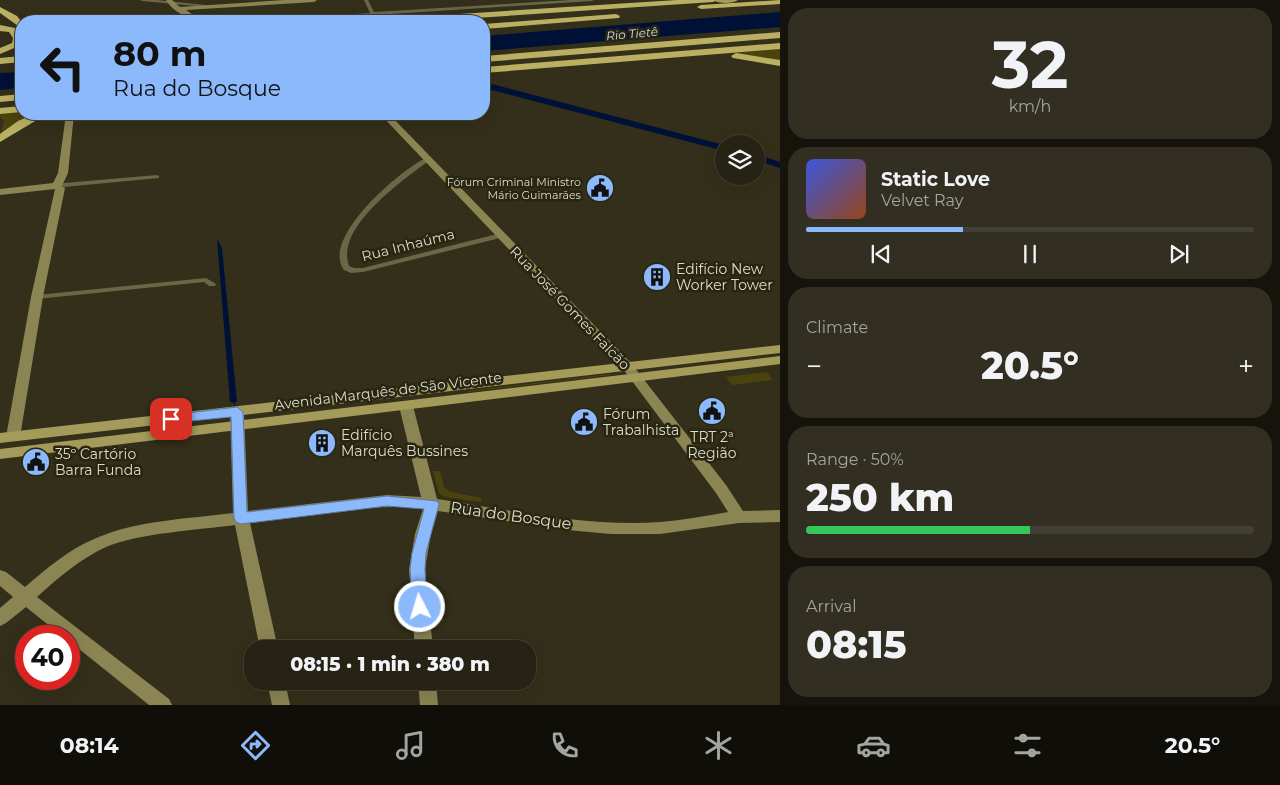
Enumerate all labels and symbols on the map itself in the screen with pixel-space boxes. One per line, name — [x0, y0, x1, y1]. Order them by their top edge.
water label: Rio Tietê — [605, 24, 658, 43]
public building icon: Fórum Criminal Ministro Mário Guimarães — [585, 173, 615, 203]
place label: Fórum Criminal Ministro Mário Guimarães — [447, 175, 582, 202]
street label: Rua Inhaúma — [360, 225, 456, 265]
street label: Rua José Gomes Falcão — [506, 242, 634, 374]
place label: Edifício New Worker Tower — [676, 260, 773, 294]
building icon: Edifício New Worker Tower — [642, 262, 672, 292]
street label: Avenida Marquês de São Vicente — [273, 368, 503, 414]
public building icon: TRT 2ª Região — [697, 396, 727, 426]
pin — [150, 398, 192, 440]
place label: Fórum Trabalhista — [603, 405, 679, 439]
public building icon: Fórum Trabalhista — [569, 407, 599, 437]
place label: Edifício Marquês Bussines — [341, 426, 468, 460]
building icon: Edifício Marquês Bussines — [307, 428, 337, 458]
place label: TRT 2ª Região — [688, 428, 737, 462]
place label: 35º Cartório Barra Funda — [55, 445, 142, 479]
public building icon: 35º Cartório Barra Funda — [21, 447, 51, 477]
street label: Rua do Bosque — [449, 498, 573, 533]
position arrow — [393, 580, 445, 632]
speed limit sign: 40 — [15, 625, 80, 690]

